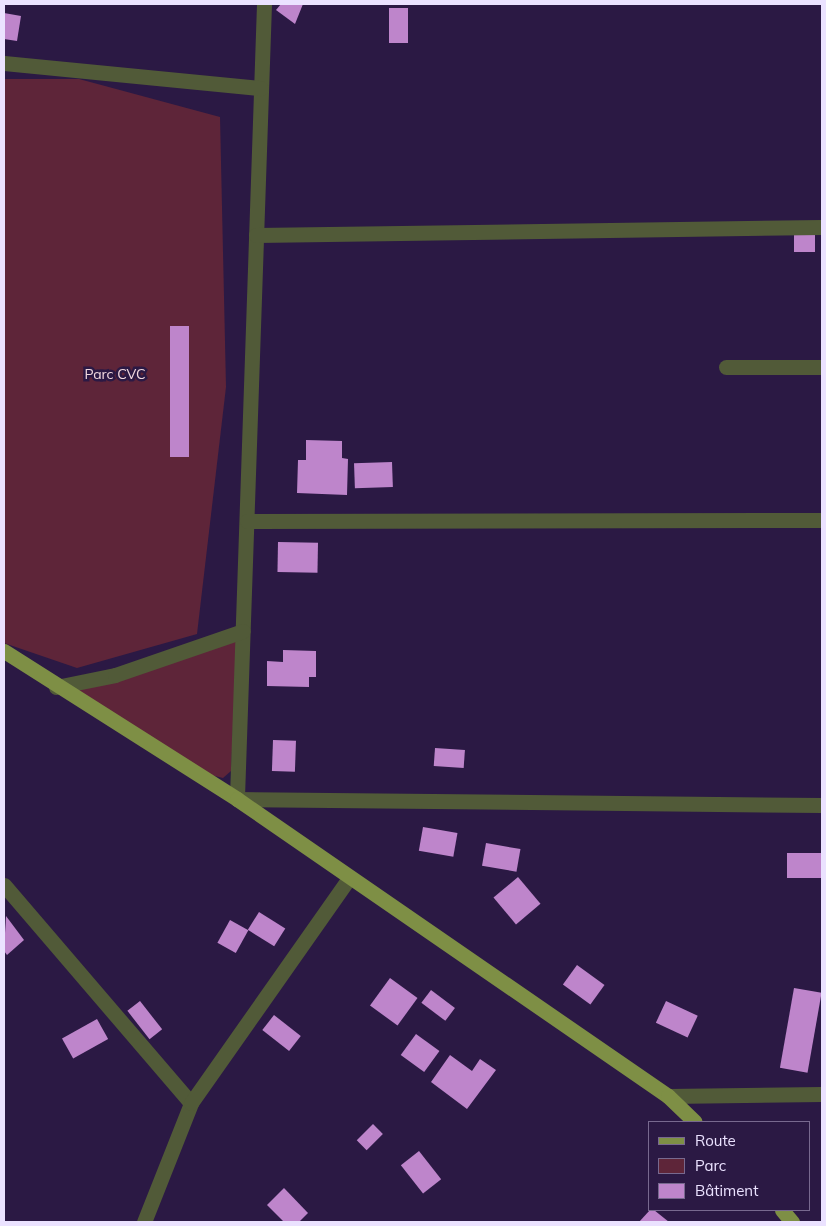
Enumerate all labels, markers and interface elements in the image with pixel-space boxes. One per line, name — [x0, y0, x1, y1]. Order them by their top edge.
park label: Parc CVC — [84, 366, 146, 382]
legend — [648, 1121, 811, 1211]
text: Route — [695, 1131, 736, 1150]
text: Parc — [695, 1156, 726, 1175]
text: Bâtiment — [695, 1181, 758, 1200]

